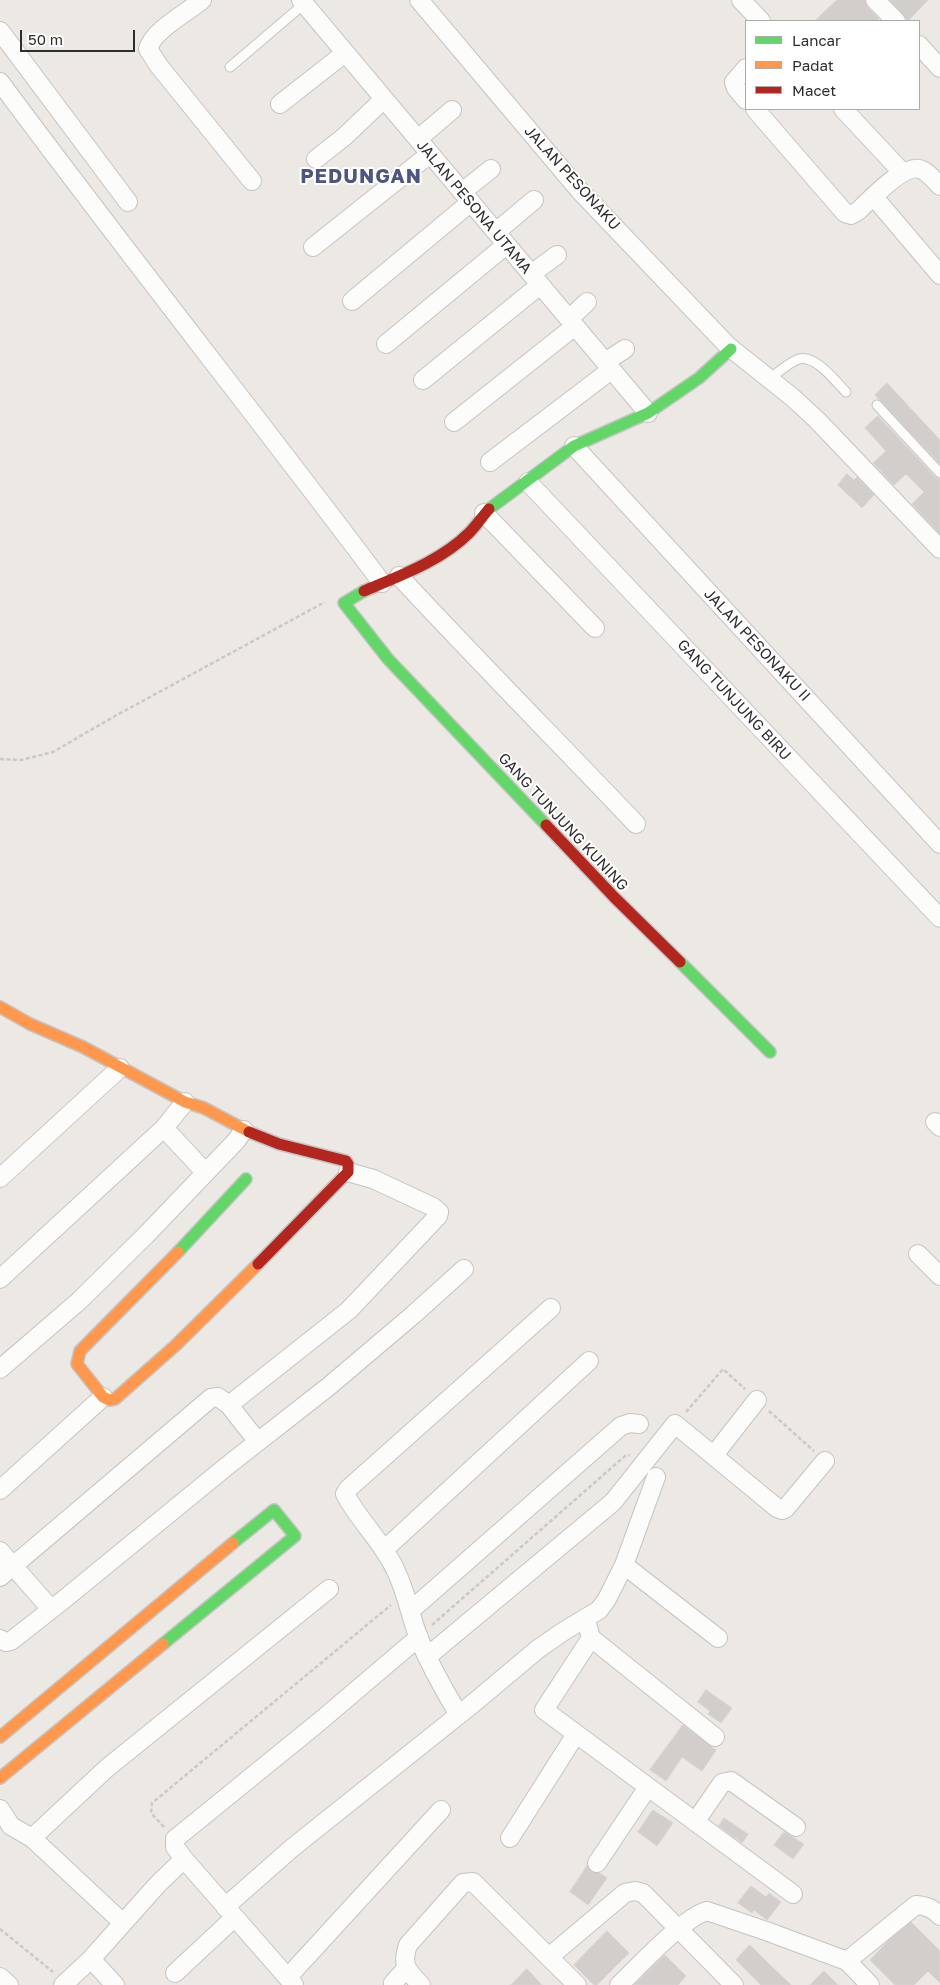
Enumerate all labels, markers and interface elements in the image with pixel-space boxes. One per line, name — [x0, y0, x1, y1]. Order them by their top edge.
scale bar — [22, 20, 138, 52]
legend — [745, 20, 920, 110]
text: 50 m — [28, 30, 63, 48]
text: Lancar — [792, 31, 841, 49]
text: Padat — [792, 56, 834, 74]
text: Macet — [792, 81, 836, 99]
street label: JALAN PESONAKU — [520, 122, 624, 234]
street label: JALAN PESONA UTAMA — [413, 136, 535, 278]
district label: PEDUNGAN — [299, 165, 423, 189]
street label: JALAN PESONAKU II — [700, 585, 814, 705]
street label: GANG TUNJUNG BIRU — [673, 636, 795, 764]
street label: GANG TUNJUNG KUNING — [494, 749, 632, 895]

